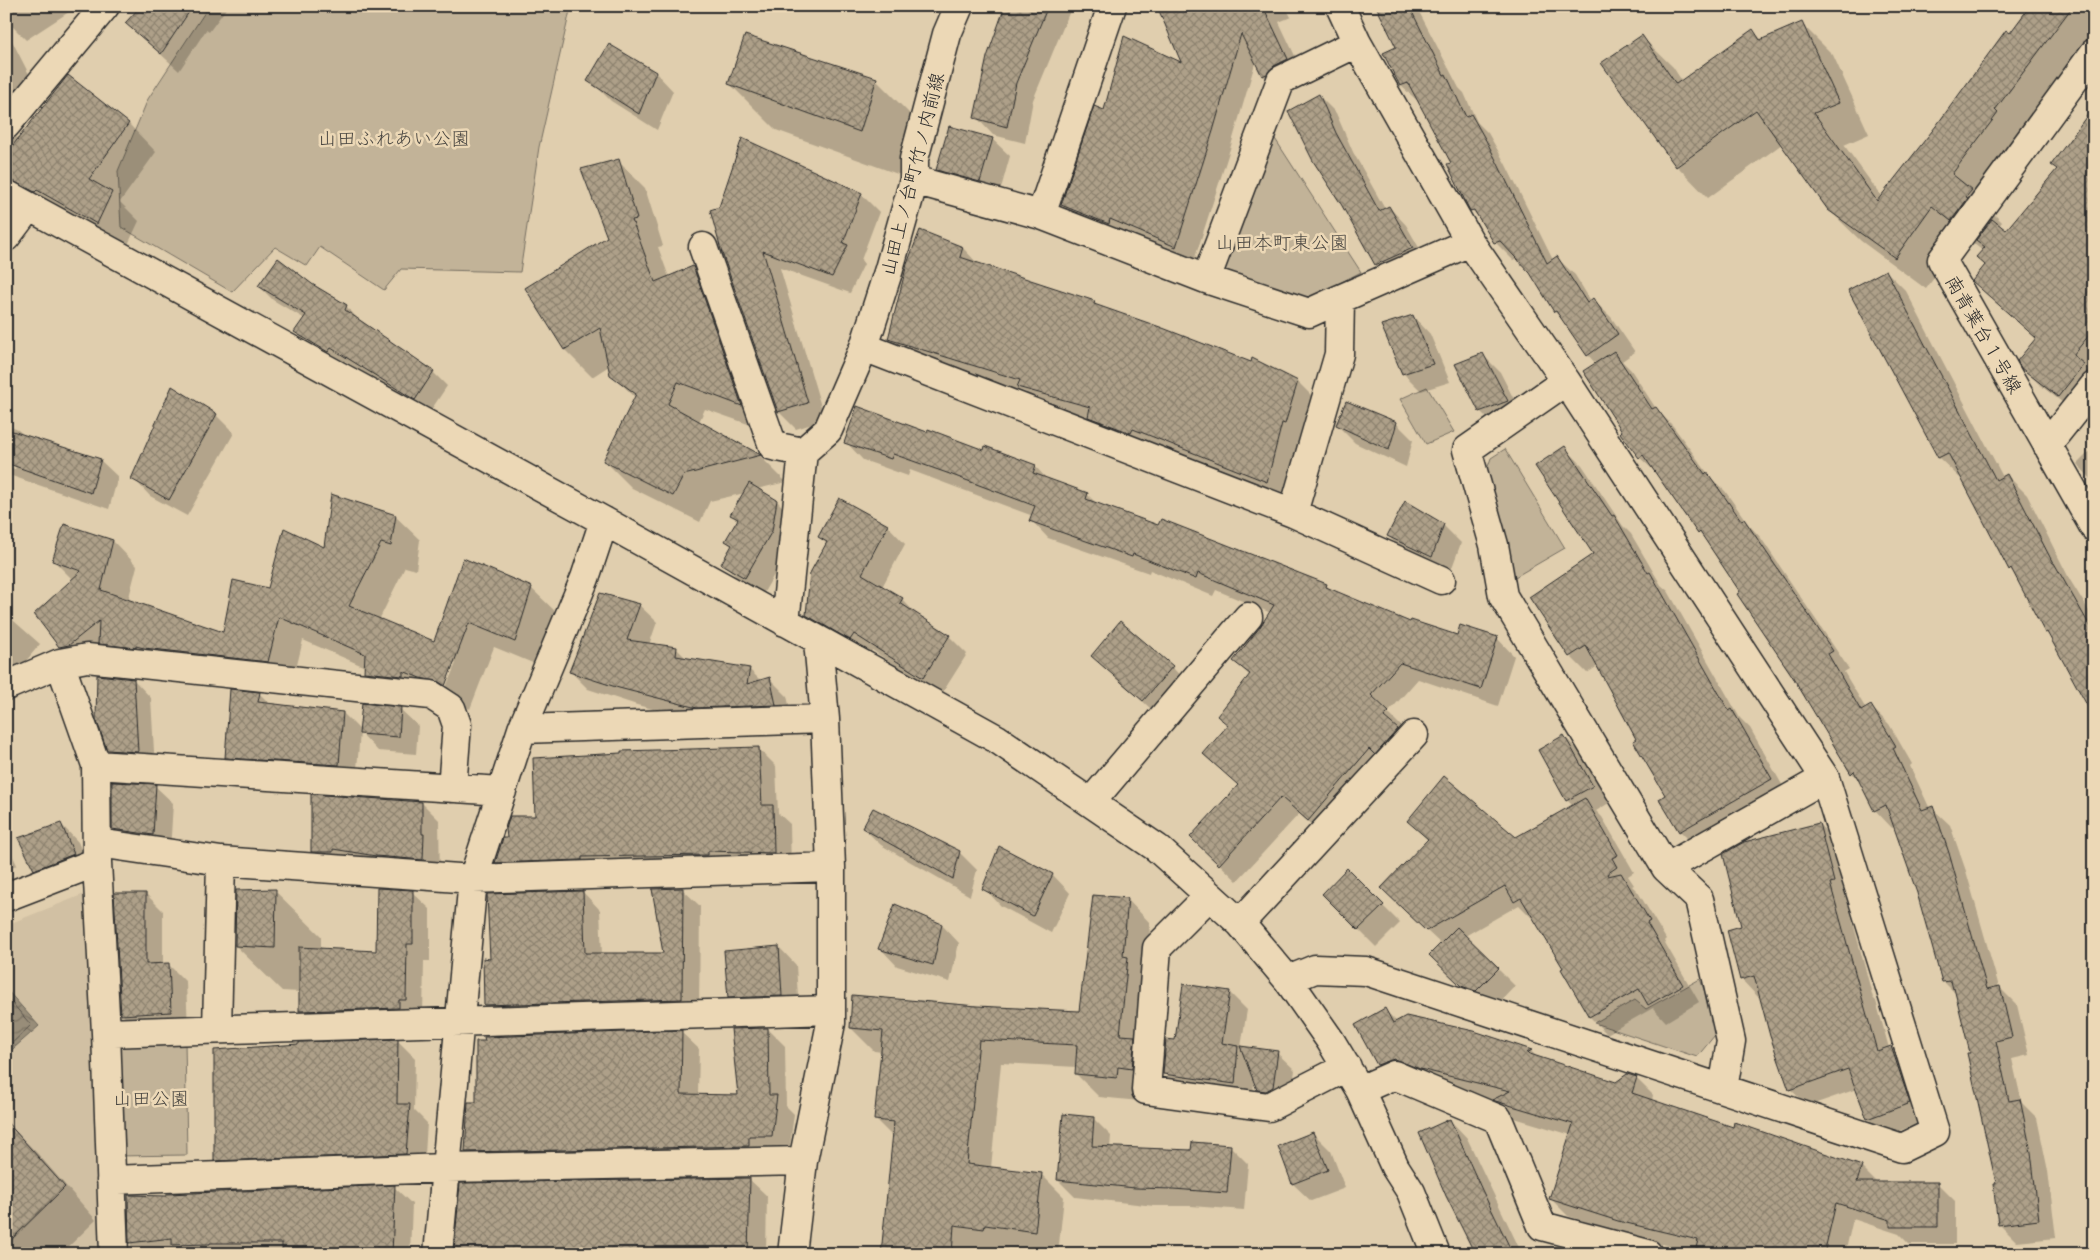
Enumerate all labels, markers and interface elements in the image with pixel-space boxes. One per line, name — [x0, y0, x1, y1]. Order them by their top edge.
street label: 山田上ノ台町竹ノ内前線 — [877, 70, 949, 278]
park label: 山田ふれあい公園 — [318, 128, 470, 150]
park label: 山田本町東公園 — [1215, 232, 1349, 254]
street label: 南青葉台１号線 — [1940, 271, 2026, 398]
park label: 山田公園 — [113, 1088, 189, 1110]

